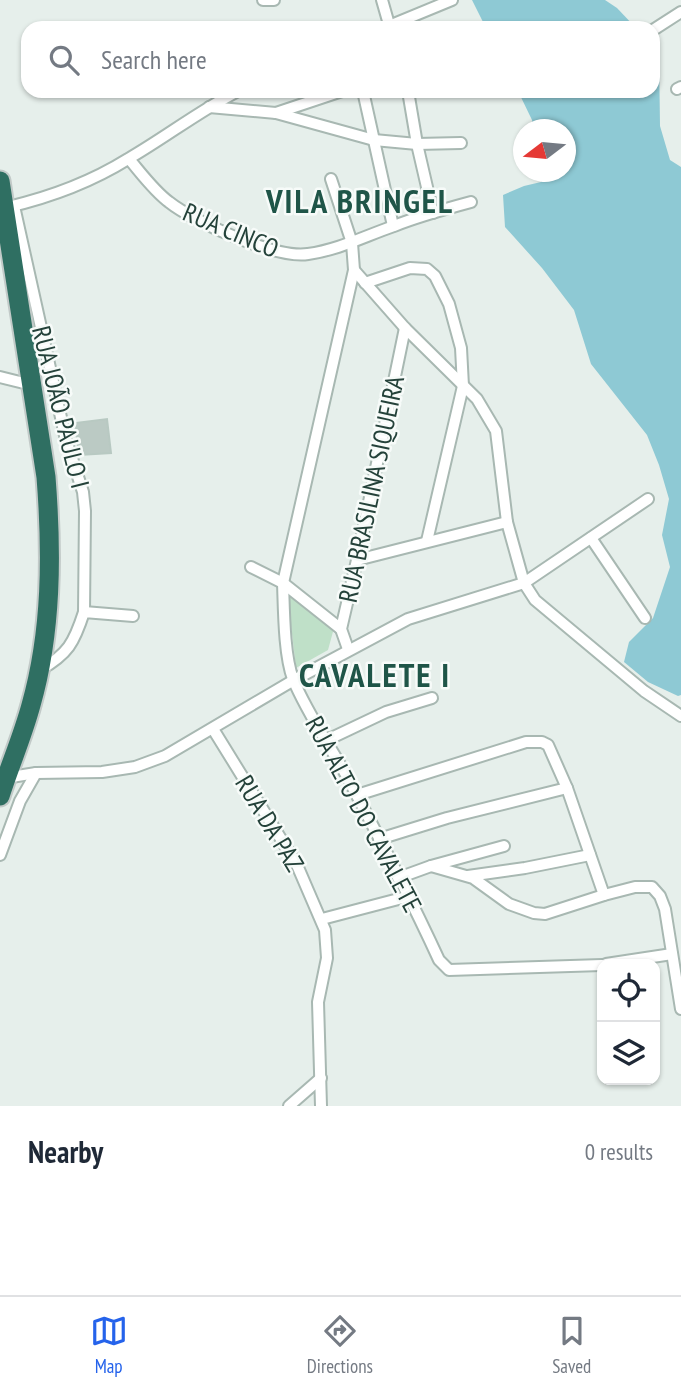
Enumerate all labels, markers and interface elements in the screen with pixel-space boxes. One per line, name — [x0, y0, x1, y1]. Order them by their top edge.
search box — [21, 21, 660, 98]
icon: search — [45, 41, 83, 79]
text: Search here — [101, 43, 207, 76]
north arrow — [513, 119, 576, 182]
district label: VILA BRINGEL — [265, 179, 454, 222]
street label: RUA CINCO — [178, 195, 284, 265]
street label: RUA JOÃO PAULO I — [25, 323, 97, 491]
street label: RUA BRASILINA SIQUEIRA — [331, 372, 411, 605]
district label: CAVALETE I — [299, 653, 451, 696]
street label: RUA ALTO DO CAVALETE — [298, 710, 430, 918]
street label: RUA DA PAZ — [228, 769, 312, 877]
map controls — [597, 959, 660, 1085]
button: locate — [597, 959, 660, 1022]
button: layers — [597, 1022, 660, 1085]
text: Nearby — [28, 1132, 103, 1171]
text: 0 results — [585, 1137, 653, 1166]
tab: Map — [90, 1312, 128, 1378]
tab: Directions — [307, 1312, 373, 1378]
tab: Saved — [552, 1312, 591, 1378]

